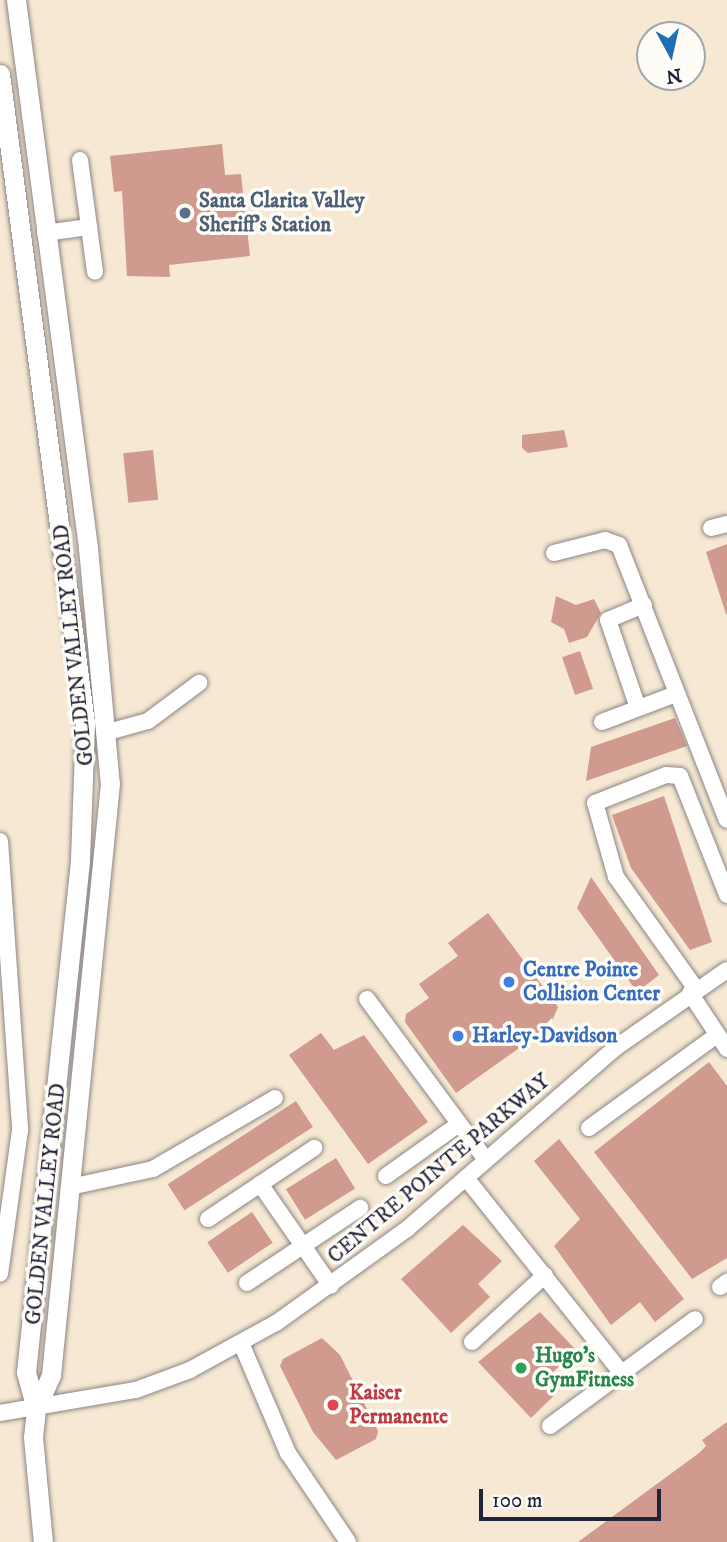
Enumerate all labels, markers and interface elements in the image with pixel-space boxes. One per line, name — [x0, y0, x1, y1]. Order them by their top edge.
north arrow — [636, 21, 706, 91]
text: N — [664, 63, 683, 88]
place label: Santa Clarita Valley Sheriff’s Station — [199, 188, 365, 238]
marker: Santa Clarita Valley Sheriff’s Station — [177, 205, 193, 221]
street label: GOLDEN VALLEY ROAD — [49, 523, 99, 767]
place label: Centre Pointe Collision Center — [523, 957, 660, 1007]
marker: Centre Pointe Collision Center — [501, 974, 517, 990]
place label: Harley-Davidson — [472, 1023, 618, 1049]
marker: Harley-Davidson — [450, 1028, 466, 1044]
street label: CENTRE POINTE PARKWAY — [323, 1069, 555, 1269]
street label: GOLDEN VALLEY ROAD — [21, 1082, 71, 1326]
place label: Hugo's GymFitness — [535, 1343, 634, 1393]
marker: Hugo's GymFitness — [513, 1360, 529, 1376]
place label: Kaiser Permanente — [349, 1380, 448, 1430]
marker: Kaiser Permanente — [323, 1395, 343, 1415]
scale bar — [482, 1476, 664, 1520]
text: 100 m — [492, 1488, 543, 1514]

